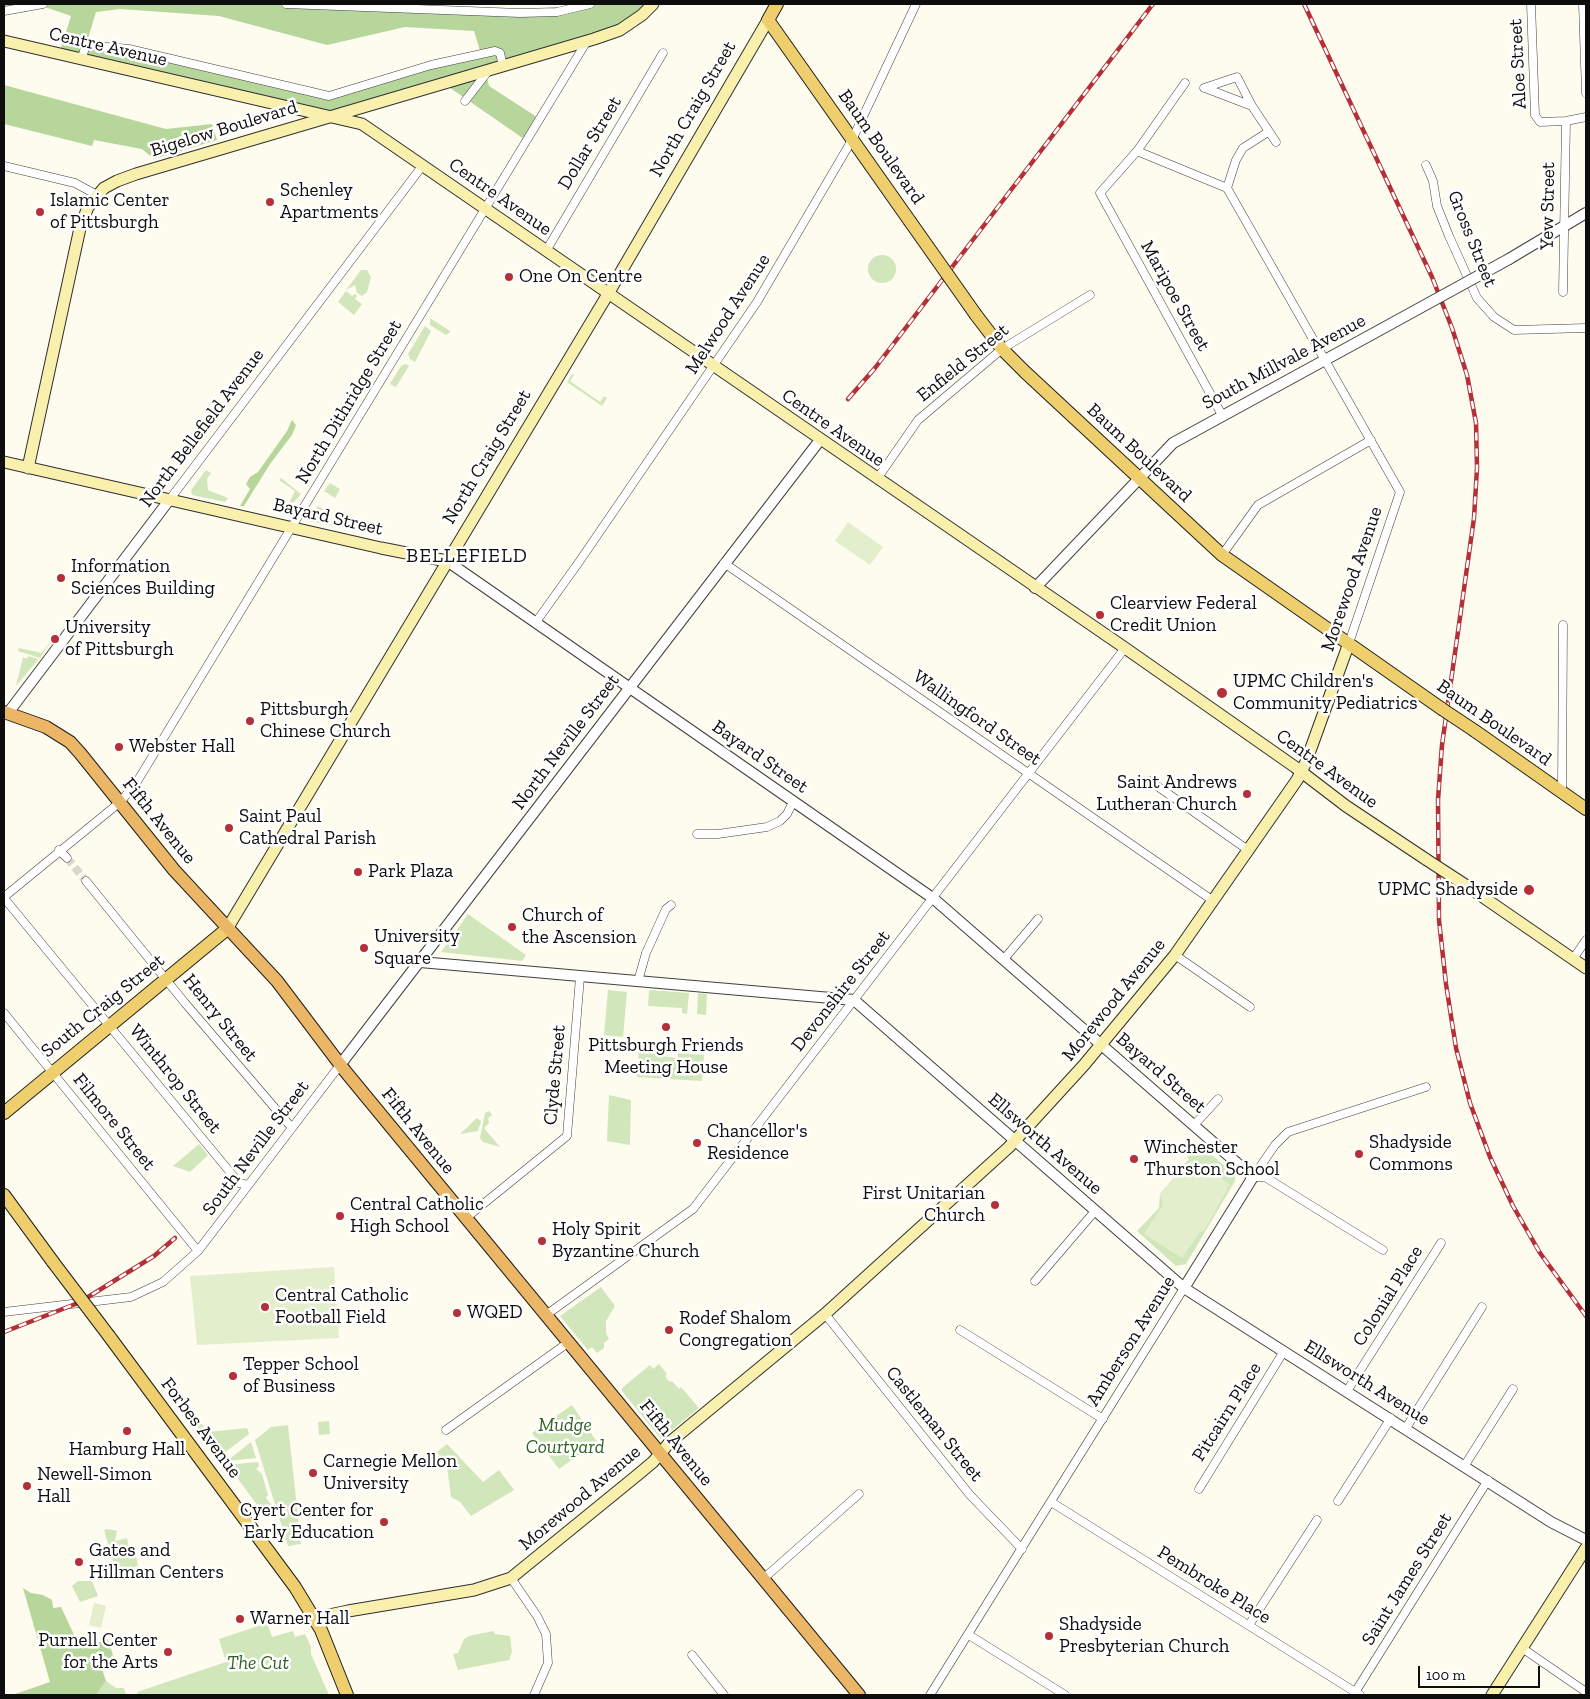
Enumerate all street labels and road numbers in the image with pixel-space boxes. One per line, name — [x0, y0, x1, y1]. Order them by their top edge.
street label: Aloe Street — [1504, 18, 1532, 110]
street label: Centre Avenue — [47, 22, 169, 72]
street label: North Craig Street — [645, 37, 741, 181]
street label: Baum Boulevard — [833, 85, 929, 209]
street label: Dollar Street — [553, 92, 627, 194]
street label: Bigelow Boulevard — [148, 96, 300, 162]
street label: Centre Avenue — [444, 153, 556, 241]
street label: Yew Street — [1536, 162, 1560, 250]
street label: Gross Street — [1442, 187, 1502, 291]
street label: Maripoe Street — [1135, 237, 1215, 355]
street label: Melwood Avenue — [681, 250, 775, 378]
street label: South Millvale Avenue — [1198, 309, 1370, 415]
street label: North Dithridge Street — [291, 316, 407, 488]
street label: Enfield Street — [912, 319, 1014, 407]
street label: North Bellefield Avenue — [135, 344, 269, 512]
street label: Centre Avenue — [777, 384, 889, 472]
street label: North Craig Street — [438, 386, 536, 528]
street label: Baum Boulevard — [1082, 399, 1196, 507]
street label: Bayard Street — [271, 493, 385, 541]
street label: Morewood Avenue — [1317, 504, 1387, 654]
street label: Wallingford Street — [909, 665, 1045, 771]
street label: North Neville Street — [508, 670, 624, 814]
street label: Baum Boulevard — [1432, 675, 1556, 771]
street label: Bayard Street — [708, 716, 812, 798]
street label: Centre Avenue — [1272, 724, 1382, 814]
street label: Fifth Avenue — [117, 773, 201, 869]
street label: Devonshire Street — [787, 926, 895, 1056]
street label: Morewood Avenue — [1057, 934, 1171, 1066]
street label: South Craig Street — [37, 949, 169, 1063]
street label: Henry Street — [178, 970, 262, 1066]
street label: Winthrop Street — [124, 1020, 226, 1138]
street label: Clyde Street — [539, 1024, 571, 1126]
street label: Bayard Street — [1111, 1028, 1211, 1118]
street label: Filmore Street — [68, 1069, 160, 1175]
street label: South Neville Street — [198, 1076, 314, 1220]
street label: Fifth Avenue — [376, 1083, 460, 1179]
street label: Ellsworth Avenue — [983, 1088, 1107, 1200]
street label: Colonial Place — [1348, 1241, 1428, 1351]
street label: Amberson Avenue — [1082, 1272, 1180, 1410]
street label: Ellsworth Avenue — [1300, 1335, 1434, 1431]
street label: Pitcairn Place — [1188, 1358, 1266, 1466]
street label: Castleman Street — [881, 1362, 987, 1486]
street label: Forbes Avenue — [156, 1373, 246, 1483]
street label: Fifth Avenue — [634, 1395, 718, 1491]
street label: Morewood Avenue — [515, 1441, 645, 1555]
street label: Saint James Street — [1357, 1508, 1457, 1650]
street label: Pembroke Place — [1153, 1541, 1275, 1629]

